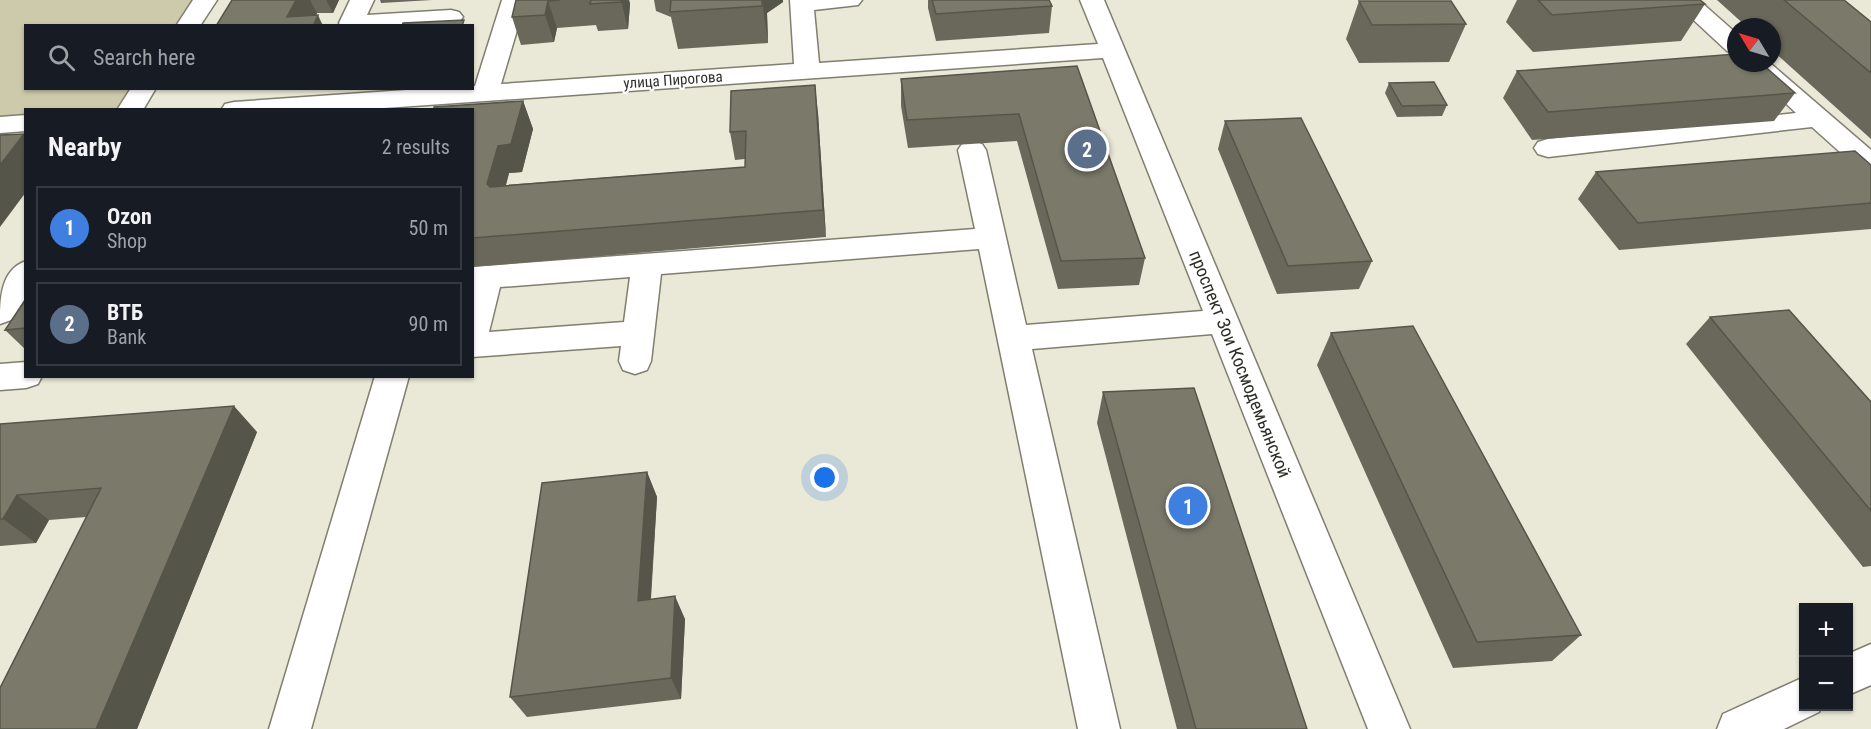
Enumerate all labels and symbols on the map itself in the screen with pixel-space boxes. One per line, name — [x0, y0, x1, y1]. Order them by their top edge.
north arrow — [1727, 18, 1781, 72]
street label: улица Пирогова — [623, 68, 723, 92]
pin: 2 — [1068, 126, 1106, 172]
street label: проспект Зои Космодемьянской — [1185, 247, 1296, 481]
your location — [810, 463, 839, 492]
pin: 1 — [1168, 484, 1208, 528]

